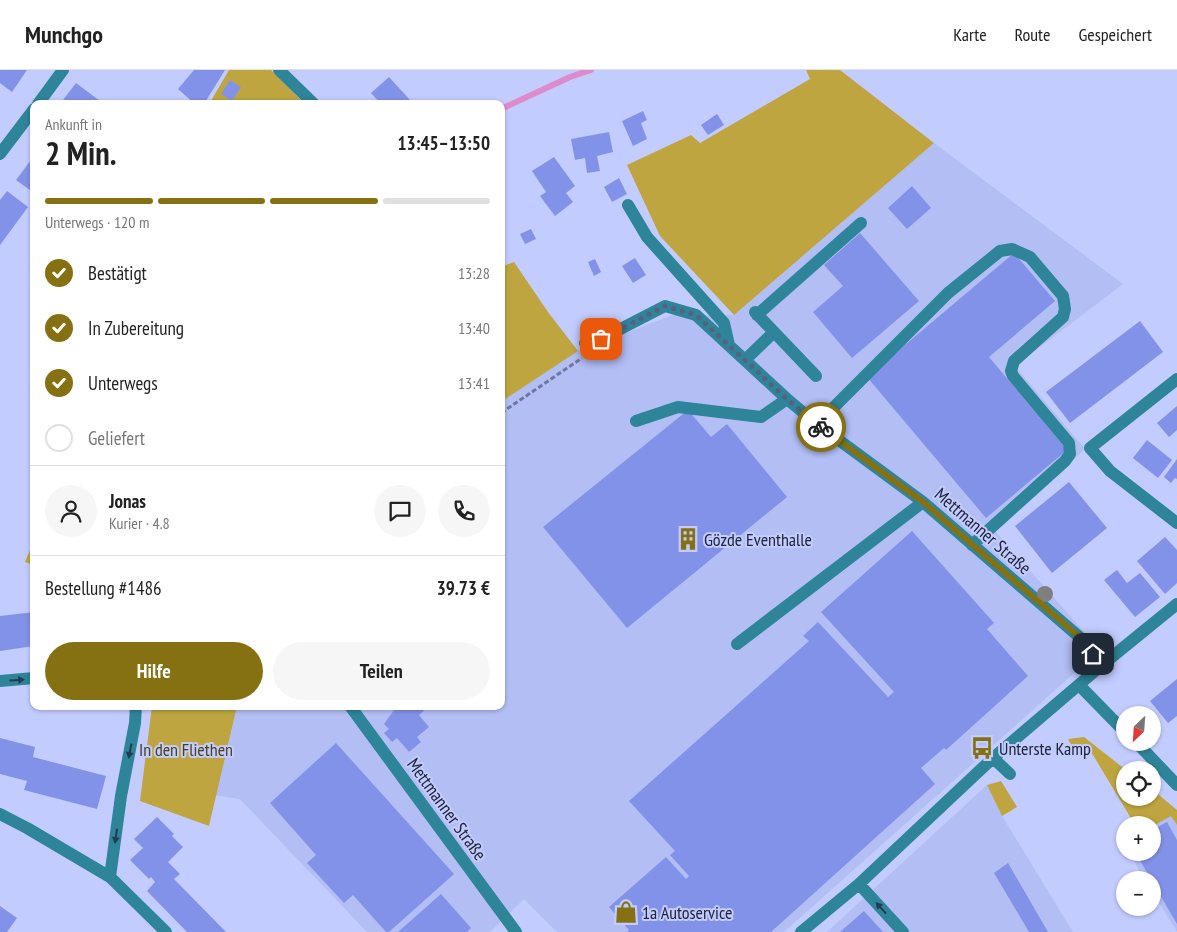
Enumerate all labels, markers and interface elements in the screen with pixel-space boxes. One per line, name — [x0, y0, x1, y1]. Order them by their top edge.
text: Munchgo — [25, 19, 103, 50]
text: Karte — [953, 23, 987, 46]
text: Route — [1015, 23, 1050, 46]
text: Gespeichert — [1078, 23, 1152, 46]
text: Ankunft in — [45, 114, 102, 134]
text: 13:45–13:50 — [397, 131, 490, 155]
text: 2 Min. — [45, 132, 116, 174]
text: Unterwegs · 120 m — [45, 212, 149, 232]
icon: check — [45, 259, 73, 287]
text: Bestätigt — [88, 261, 147, 285]
text: 13:28 — [458, 263, 490, 283]
icon: check — [45, 314, 73, 342]
text: In Zubereitung — [88, 316, 184, 340]
text: 13:40 — [458, 318, 490, 338]
pin — [580, 318, 622, 360]
icon: bag — [587, 325, 615, 353]
icon: check — [45, 369, 73, 397]
text: Unterwegs — [88, 371, 158, 395]
text: 13:41 — [458, 373, 490, 393]
courier — [796, 402, 846, 452]
icon: bike — [807, 413, 835, 441]
text: Geliefert — [88, 426, 145, 450]
street label: Mettmanner Straße — [930, 483, 1036, 579]
button: person — [45, 485, 97, 537]
button: chat — [374, 485, 426, 537]
button: phone — [438, 485, 490, 537]
text: Jonas — [109, 489, 146, 513]
text: Kurier · 4.8 — [109, 513, 170, 533]
building icon: Gözde Eventhalle — [675, 526, 701, 552]
place label: Gözde Eventhalle — [704, 528, 812, 551]
text: Bestellung #1486 — [45, 576, 162, 600]
text: 39.73 € — [437, 576, 490, 600]
pin — [1072, 633, 1114, 675]
icon: home — [1079, 640, 1107, 668]
button: Hilfe — [45, 642, 263, 700]
button: Teilen — [273, 642, 490, 700]
one-way arrow — [9, 675, 25, 683]
north arrow — [1116, 706, 1161, 751]
map controls — [1116, 706, 1161, 916]
bus stop icon: Unterste Kamp — [969, 735, 995, 761]
place label: Unterste Kamp — [999, 737, 1091, 760]
park label: In den Fliethen — [139, 738, 233, 761]
one-way arrow — [125, 744, 133, 760]
street label: Mettmanner Straße — [402, 753, 492, 865]
button: locate — [1116, 761, 1161, 806]
button: + — [1116, 816, 1161, 861]
one-way arrow — [111, 829, 119, 845]
button: − — [1116, 871, 1161, 916]
shop icon: 1a Autoservice — [613, 899, 639, 925]
place label: 1a Autoservice — [642, 901, 732, 924]
one-way arrow — [875, 902, 887, 914]

